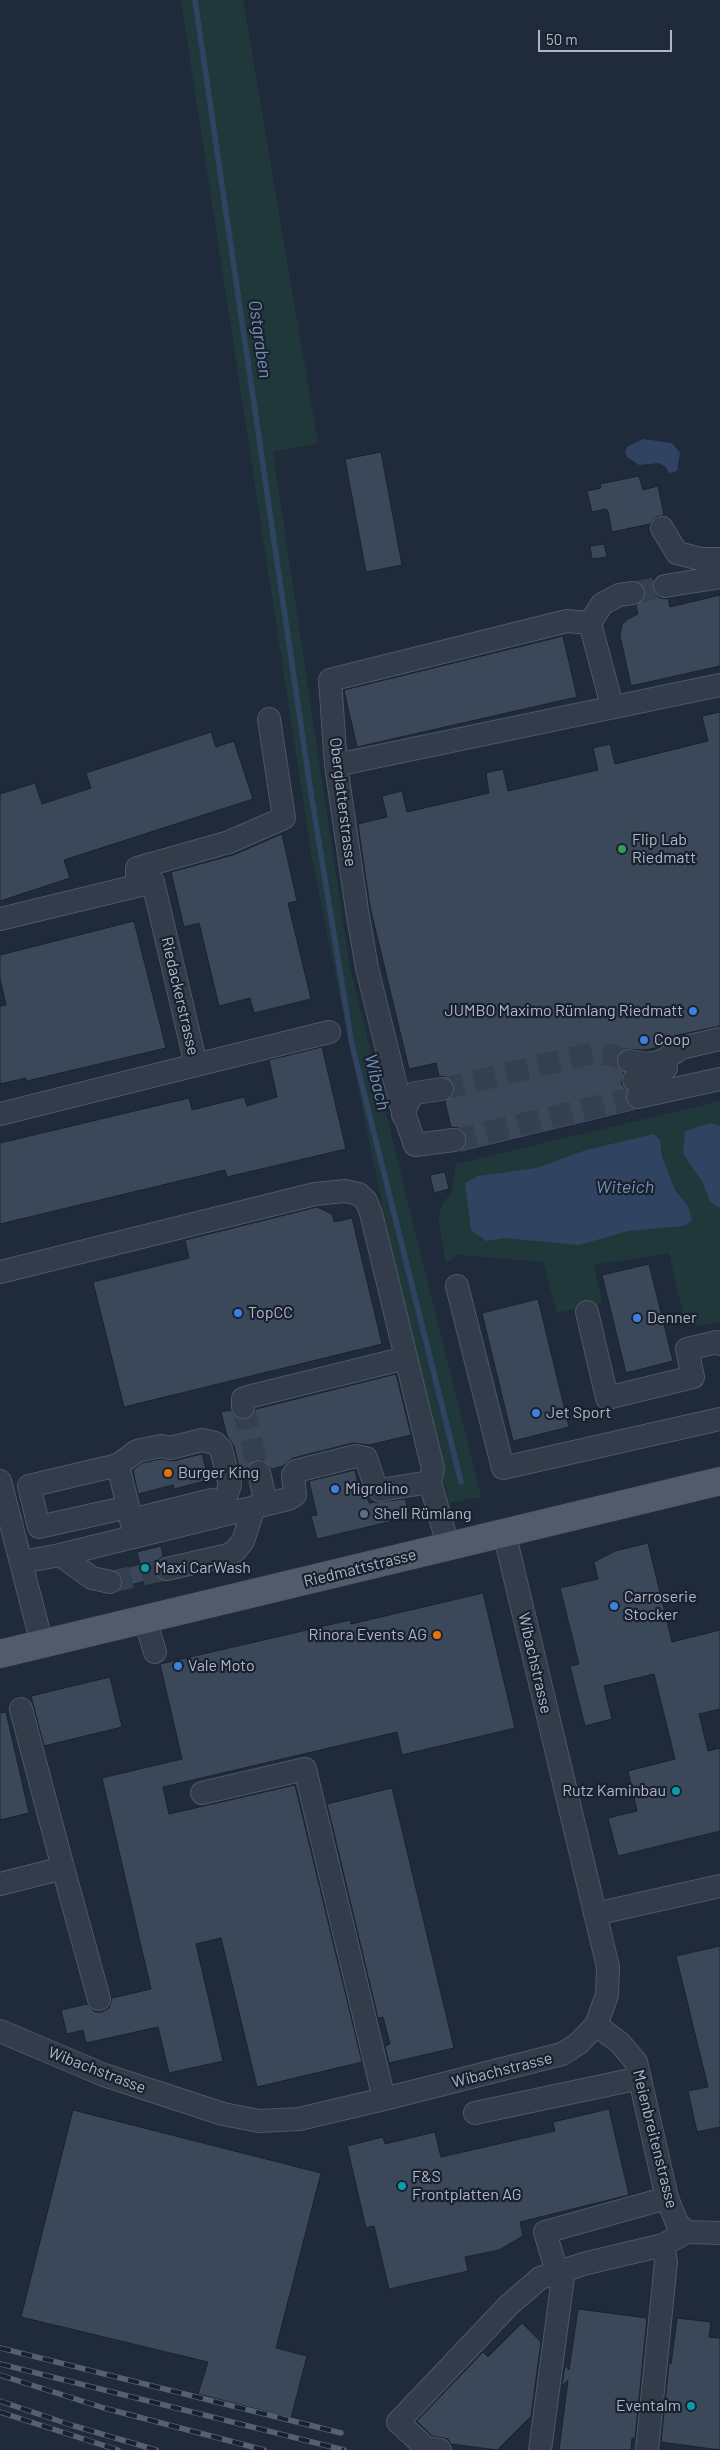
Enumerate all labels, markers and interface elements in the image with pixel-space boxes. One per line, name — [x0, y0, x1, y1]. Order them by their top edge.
scale bar — [540, 20, 674, 52]
text: 50 m — [546, 30, 578, 48]
water label: Ostgraben — [244, 299, 276, 379]
street label: Oberglatterstrasse — [326, 736, 360, 868]
place label: Flip Lab Riedmatt — [632, 830, 696, 868]
marker: Flip Lab Riedmatt — [616, 843, 628, 855]
street label: Riedackerstrasse — [157, 935, 203, 1057]
place label: JUMBO Maximo Rümlang Riedmatt — [444, 1001, 683, 1021]
marker: JUMBO Maximo Rümlang Riedmatt — [687, 1005, 699, 1017]
place label: Coop — [654, 1030, 690, 1050]
marker: Coop — [638, 1034, 650, 1046]
water label: Wibach — [360, 1052, 394, 1112]
water label: Witeich — [596, 1176, 654, 1198]
place label: TopCC — [248, 1303, 293, 1323]
marker: TopCC — [232, 1307, 244, 1319]
place label: Denner — [647, 1308, 697, 1328]
marker: Denner — [631, 1312, 643, 1324]
place label: Jet Sport — [546, 1403, 611, 1423]
marker: Jet Sport — [530, 1407, 542, 1419]
place label: Burger King — [178, 1463, 259, 1483]
marker: Burger King — [162, 1467, 174, 1479]
place label: Migrolino — [345, 1479, 409, 1499]
marker: Migrolino — [329, 1483, 341, 1495]
place label: Shell Rümlang — [374, 1504, 472, 1524]
marker: Shell Rümlang — [358, 1508, 370, 1520]
street label: Riedmattstrasse — [302, 1545, 418, 1591]
place label: Maxi CarWash — [155, 1558, 251, 1578]
marker: Maxi CarWash — [139, 1562, 151, 1574]
place label: Carroserie Stocker — [624, 1587, 697, 1625]
marker: Carroserie Stocker — [608, 1600, 620, 1612]
street label: Wibachstrasse — [514, 1611, 556, 1715]
place label: Rinora Events AG — [309, 1625, 427, 1645]
marker: Rinora Events AG — [431, 1629, 443, 1641]
place label: Vale Moto — [188, 1656, 255, 1676]
marker: Vale Moto — [172, 1660, 184, 1672]
place label: Rutz Kaminbau — [562, 1781, 666, 1801]
marker: Rutz Kaminbau — [670, 1785, 682, 1797]
street label: Wibachstrasse — [45, 2043, 149, 2097]
street label: Wibachstrasse — [450, 2048, 554, 2092]
street label: Meienbreitenstrasse — [628, 2068, 682, 2210]
place label: F&S Frontplatten AG — [412, 2167, 522, 2205]
marker: F&S Frontplatten AG — [396, 2180, 408, 2192]
place label: Eventalm — [616, 2396, 681, 2416]
marker: Eventalm — [685, 2400, 697, 2412]

